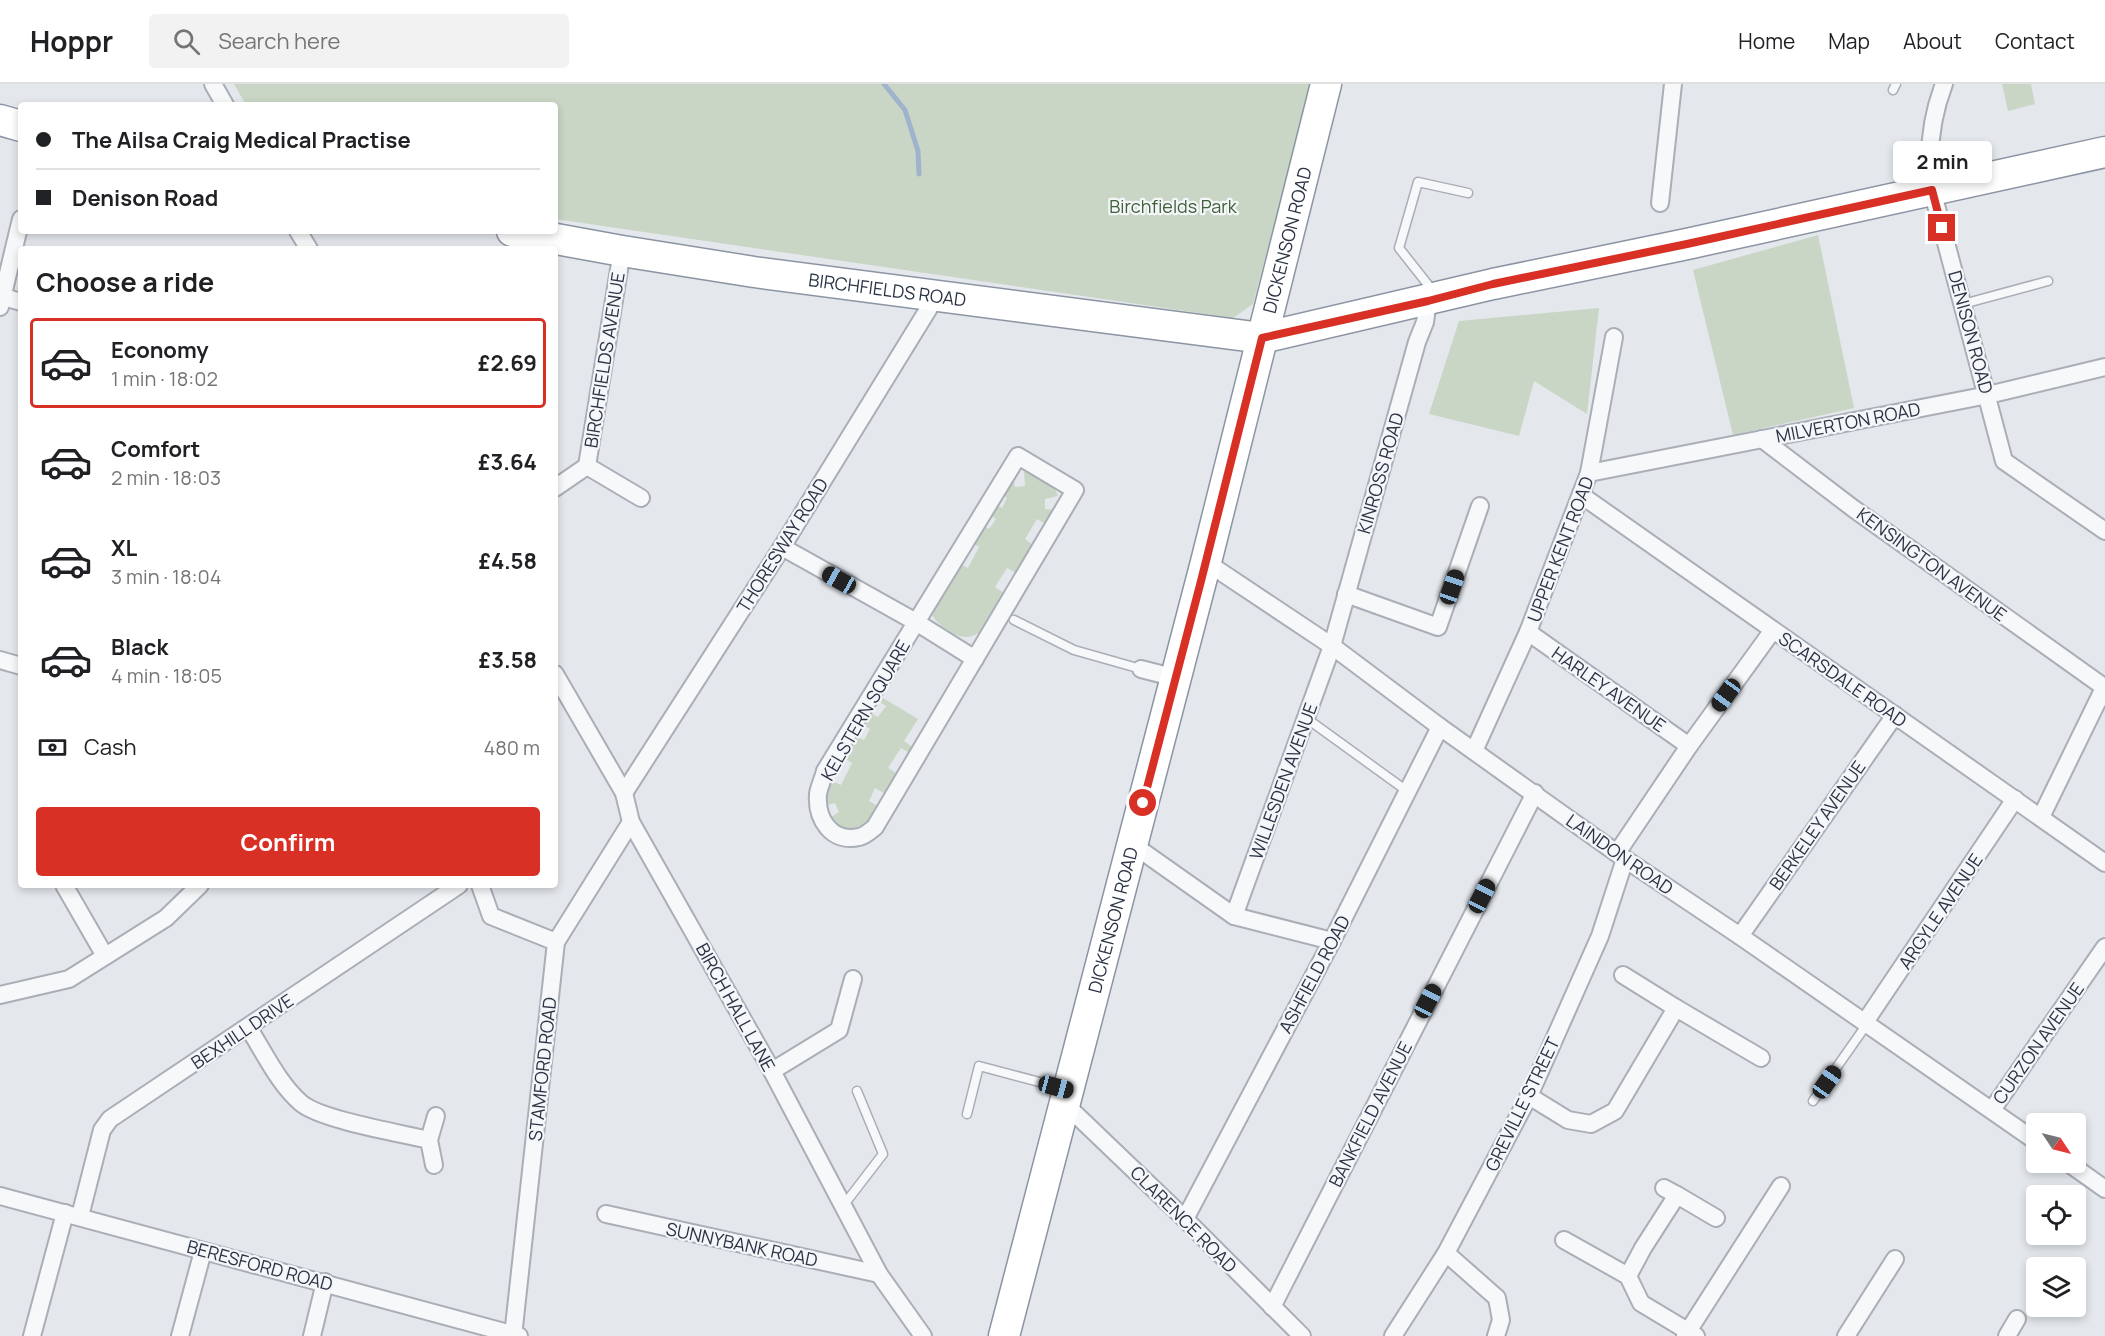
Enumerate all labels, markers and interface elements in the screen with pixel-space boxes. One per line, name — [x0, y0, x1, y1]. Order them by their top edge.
search box — [149, 14, 569, 68]
text: Hoppr — [30, 22, 113, 60]
icon: search — [170, 25, 203, 58]
text: Search here — [218, 26, 340, 56]
text: Home — [1738, 27, 1795, 55]
text: Map — [1828, 27, 1870, 55]
text: About — [1903, 27, 1962, 55]
text: Contact — [1995, 27, 2075, 55]
text: The Ailsa Craig Medical Practise — [72, 125, 411, 155]
callout: 2 min — [1892, 141, 1992, 183]
text: 2 min — [1916, 148, 1969, 175]
street label: DICKENSON ROAD — [1257, 164, 1317, 316]
text: Denison Road — [72, 183, 218, 213]
park label: Birchfields Park — [1109, 194, 1238, 218]
route end — [1928, 214, 1955, 241]
text: Choose a ride — [36, 263, 214, 300]
street label: BIRCHFIELDS ROAD — [807, 267, 968, 311]
street label: DENISON ROAD — [1943, 268, 1999, 396]
street label: BIRCHFIELDS AVENUE — [578, 270, 630, 450]
text: Economy — [111, 335, 209, 365]
icon: car — [39, 336, 93, 390]
text: £2.69 — [478, 348, 537, 378]
text: 1 min · 18:02 — [111, 365, 218, 392]
street label: MILVERTON ROAD — [1774, 396, 1922, 448]
street label: KINROSS ROAD — [1351, 410, 1409, 536]
text: Comfort — [111, 434, 200, 464]
icon: car — [39, 435, 93, 489]
text: £3.64 — [478, 447, 537, 477]
text: 2 min · 18:03 — [111, 464, 221, 491]
street label: THORESWAY ROAD — [731, 473, 833, 617]
street label: UPPER KENT ROAD — [1521, 473, 1599, 625]
street label: KENSINGTON AVENUE — [1852, 502, 2012, 626]
text: XL — [111, 533, 137, 563]
icon: car — [39, 534, 93, 588]
text: £4.58 — [478, 546, 537, 576]
text: 3 min · 18:04 — [111, 563, 221, 590]
car — [819, 563, 859, 597]
car — [1438, 567, 1466, 607]
street label: SCARSDALE ROAD — [1774, 626, 1912, 732]
text: Black — [111, 632, 168, 662]
icon: car — [39, 633, 93, 687]
street label: KELSTERN SQUARE — [815, 635, 915, 785]
street label: HARLEY AVENUE — [1547, 641, 1671, 737]
text: £3.58 — [479, 645, 537, 675]
text: 4 min · 18:05 — [111, 662, 222, 689]
car — [1708, 675, 1744, 715]
street label: WILLESDEN AVENUE — [1243, 699, 1323, 863]
icon: cash — [36, 731, 69, 764]
text: Cash — [84, 732, 137, 762]
text: 480 m — [483, 734, 540, 761]
street label: BERKELEY AVENUE — [1763, 756, 1871, 894]
route start — [1129, 789, 1156, 816]
button: Confirm — [36, 807, 540, 876]
street label: LAINDON ROAD — [1562, 808, 1678, 900]
street label: DICKENSON ROAD — [1082, 844, 1143, 996]
street label: ARGYLE AVENUE — [1892, 849, 1988, 973]
car — [1466, 876, 1498, 916]
street label: ASHFIELD ROAD — [1273, 911, 1355, 1037]
street label: BIRCH HALL LANE — [691, 939, 781, 1075]
street label: CURZON AVENUE — [1987, 977, 2089, 1109]
car — [1412, 981, 1444, 1021]
street label: BEXHILL DRIVE — [186, 988, 298, 1074]
street label: STAMFORD ROAD — [523, 996, 561, 1142]
street label: GREVILLE STREET — [1479, 1033, 1565, 1175]
street label: BANKFIELD AVENUE — [1323, 1037, 1417, 1191]
car — [1809, 1062, 1845, 1102]
car — [1036, 1074, 1076, 1100]
north arrow — [2026, 1113, 2086, 1173]
map controls — [2026, 1113, 2086, 1317]
street label: CLARENCE ROAD — [1125, 1160, 1243, 1278]
button: locate — [2026, 1185, 2086, 1245]
street label: SUNNYBANK ROAD — [664, 1216, 820, 1272]
street label: BERESFORD ROAD — [184, 1234, 336, 1296]
button: layers — [2026, 1257, 2086, 1317]

